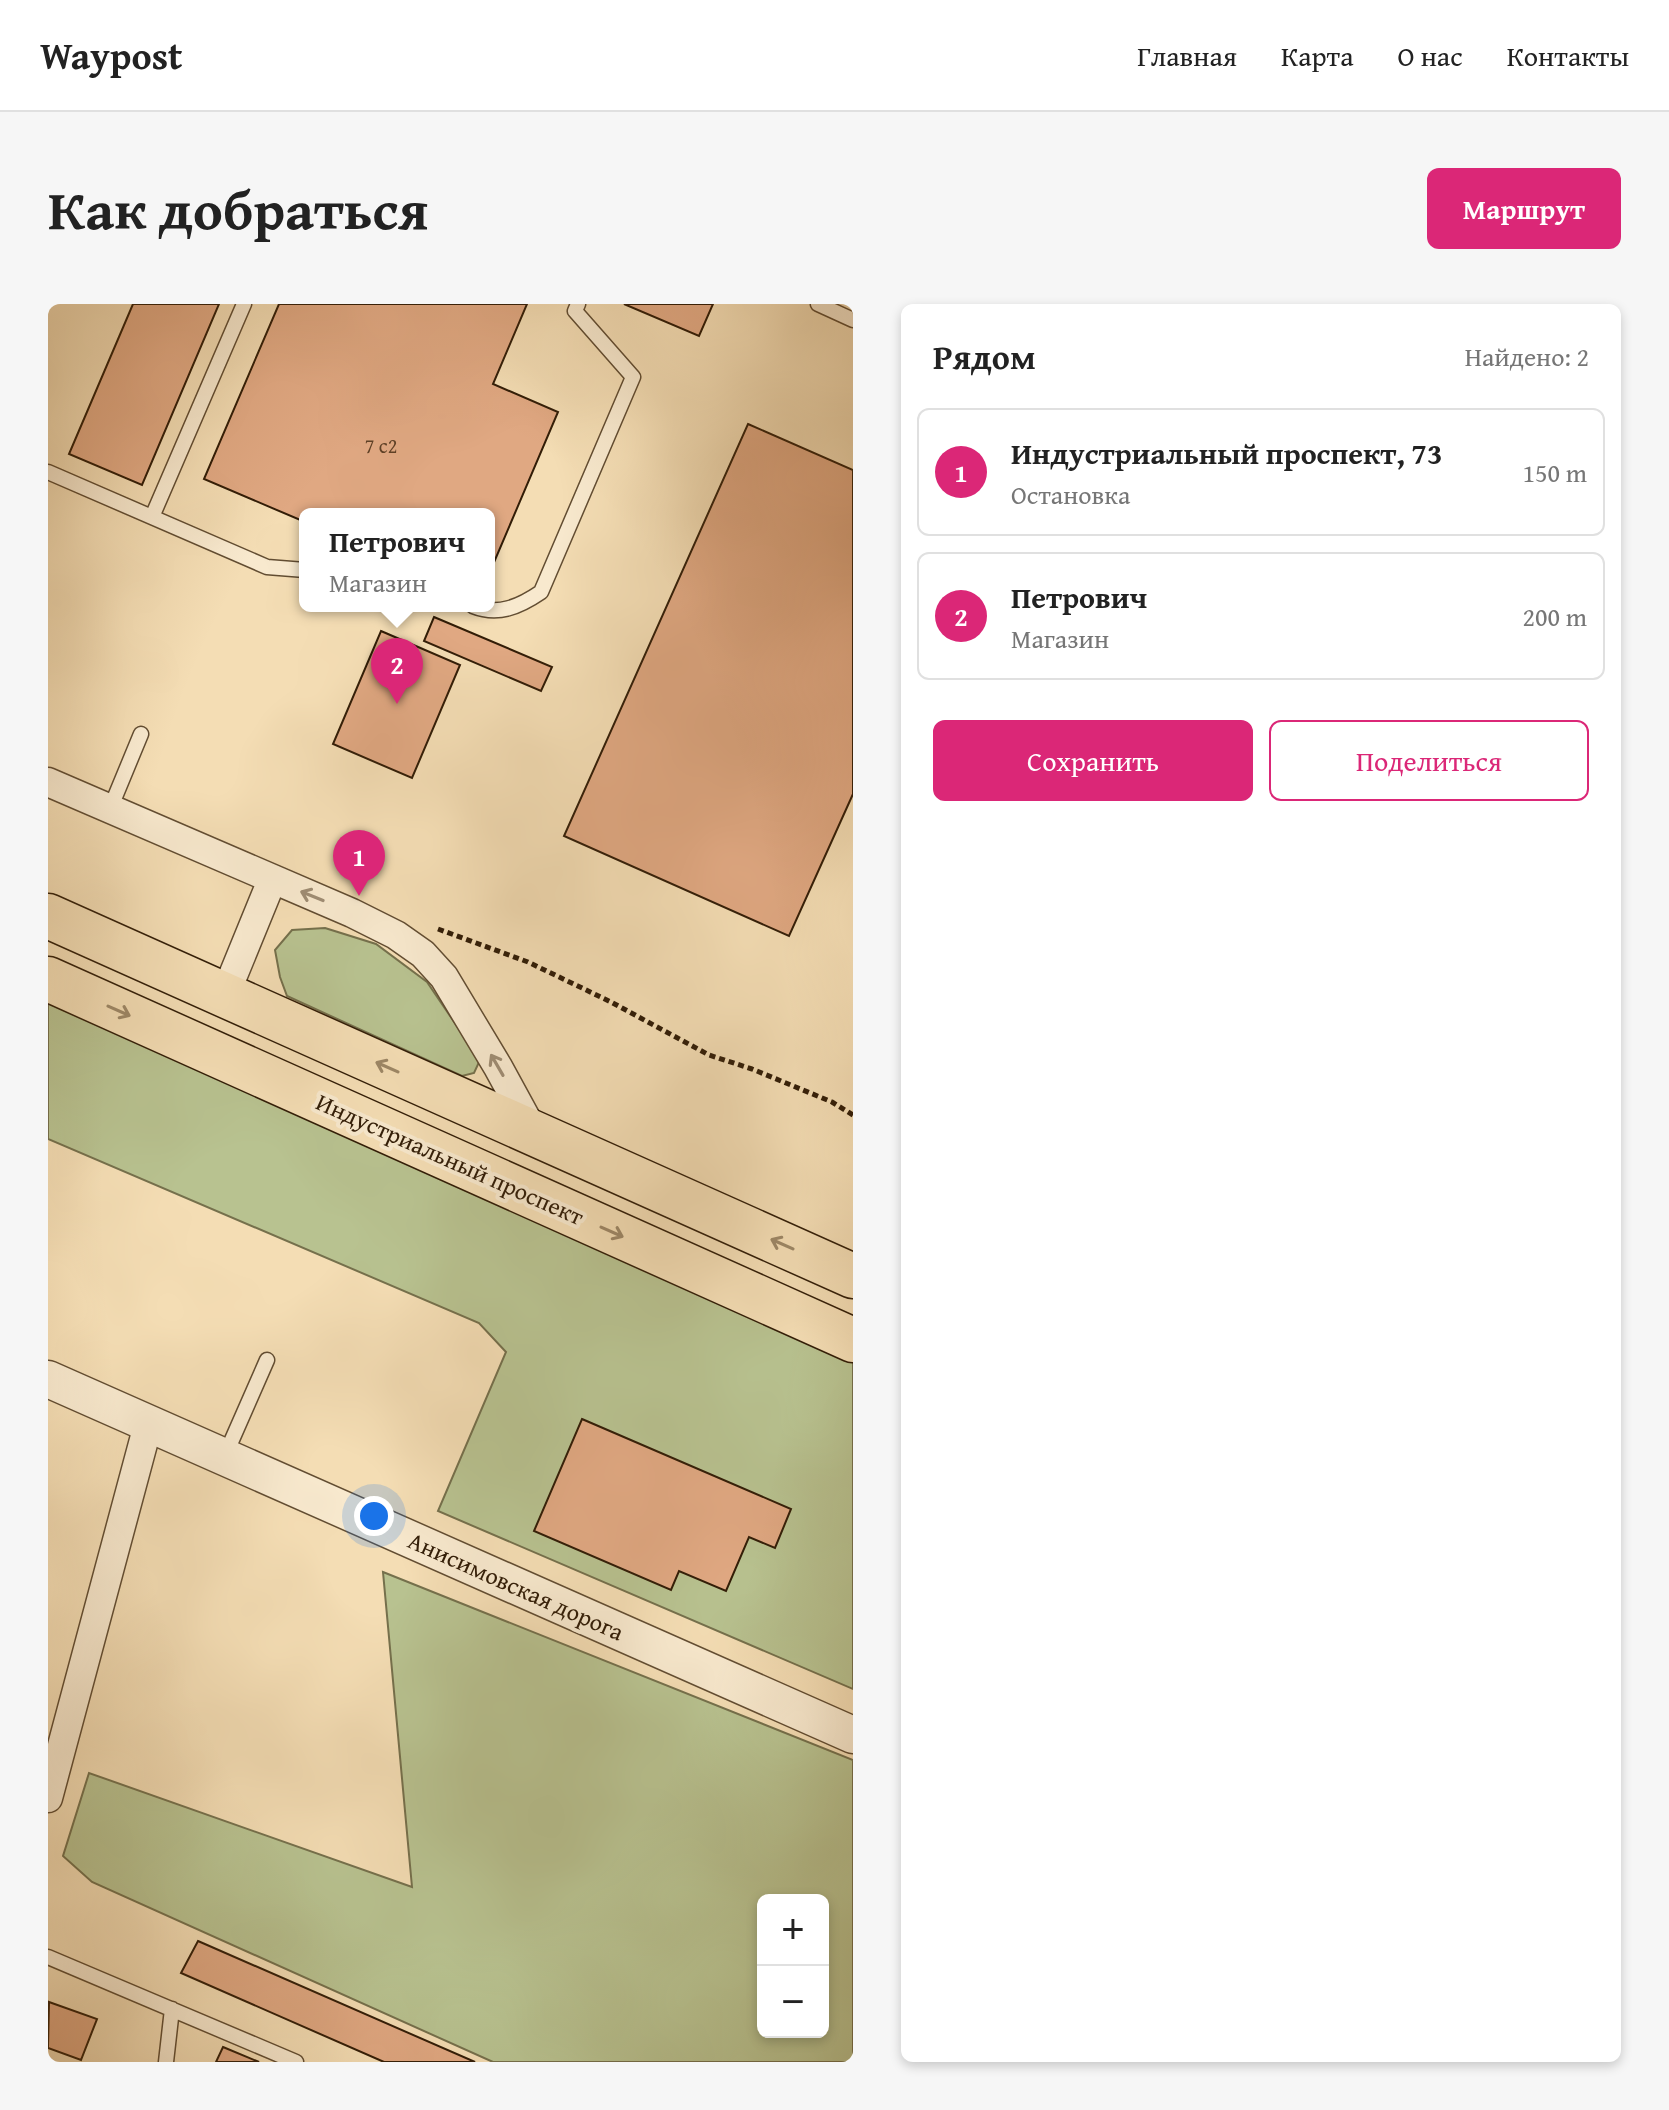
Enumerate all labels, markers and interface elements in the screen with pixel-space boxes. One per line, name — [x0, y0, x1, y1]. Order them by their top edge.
text: Waypost — [40, 27, 182, 83]
text: Главная — [1137, 35, 1237, 76]
text: Карта — [1281, 35, 1353, 76]
text: О нас — [1397, 35, 1463, 76]
text: Контакты — [1507, 35, 1629, 76]
text: Как добраться — [48, 167, 428, 250]
button: Маршрут — [1427, 168, 1621, 249]
text: Рядом — [933, 332, 1036, 381]
text: Найдено: 2 — [1465, 337, 1589, 376]
house number: 7 с2 — [365, 431, 397, 460]
text: Индустриальный проспект, 73 — [1011, 431, 1442, 475]
text: 1 — [954, 453, 968, 492]
text: 150 m — [1522, 453, 1587, 492]
text: Остановка — [1011, 475, 1130, 514]
popup — [299, 508, 495, 612]
text: Петрович — [329, 519, 465, 563]
text: Магазин — [329, 563, 427, 602]
text: Петрович — [1011, 575, 1147, 619]
text: 2 — [954, 597, 968, 636]
text: 200 m — [1522, 597, 1587, 636]
text: Магазин — [1011, 619, 1109, 658]
pin: 2 — [371, 638, 423, 704]
button: Сохранить — [933, 720, 1253, 801]
button: Поделиться — [1269, 720, 1589, 801]
pin: 1 — [333, 830, 385, 896]
one-way arrow — [300, 888, 324, 903]
one-way arrow — [106, 1004, 131, 1019]
one-way arrow — [489, 1054, 505, 1077]
one-way arrow — [375, 1059, 400, 1074]
street label: Индустриальный проспект — [311, 1084, 590, 1234]
one-way arrow — [599, 1225, 624, 1240]
one-way arrow — [770, 1236, 794, 1251]
your location — [354, 1496, 394, 1536]
street label: Анисимовская дорога — [403, 1523, 630, 1650]
map controls — [757, 1894, 829, 2038]
button: + — [757, 1894, 829, 1966]
button: − — [757, 1966, 829, 2038]

